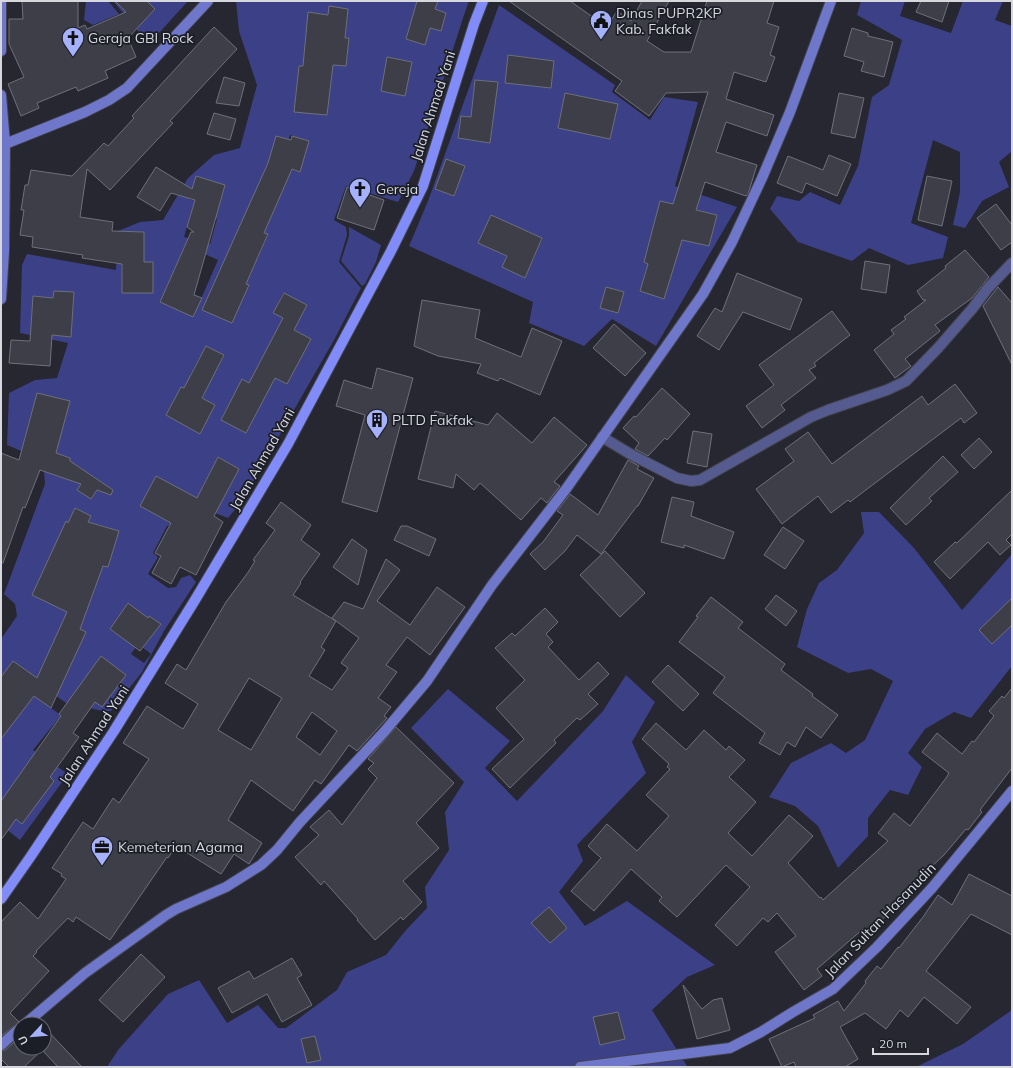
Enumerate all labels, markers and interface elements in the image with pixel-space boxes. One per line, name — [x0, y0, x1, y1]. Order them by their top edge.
place label: Dinas PUPR2KP Kab. Fakfak — [616, 4, 722, 38]
public building icon: Dinas PUPR2KP Kab. Fakfak — [588, 8, 614, 41]
church icon: Geraja GBI Rock — [60, 25, 86, 58]
place label: Geraja GBI Rock — [88, 29, 194, 47]
street label: Jalan Ahmad Yani — [407, 48, 459, 164]
church icon: Gereja — [347, 176, 373, 209]
place label: Gereja — [376, 180, 418, 198]
street label: Jalan Ahmad Yani — [225, 405, 299, 513]
building icon: PLTD Fakfak — [364, 407, 390, 440]
place label: PLTD Fakfak — [392, 411, 474, 429]
street label: Jalan Ahmad Yani — [55, 682, 133, 788]
office icon: Kemeterian Agama — [89, 834, 115, 867]
place label: Kemeterian Agama — [118, 838, 243, 856]
street label: Jalan Sultan Hasanudin — [821, 859, 939, 981]
north arrow — [12, 1016, 52, 1056]
scale bar — [873, 1030, 928, 1056]
text: U — [15, 1034, 31, 1047]
text: 20 m — [879, 1036, 907, 1051]

